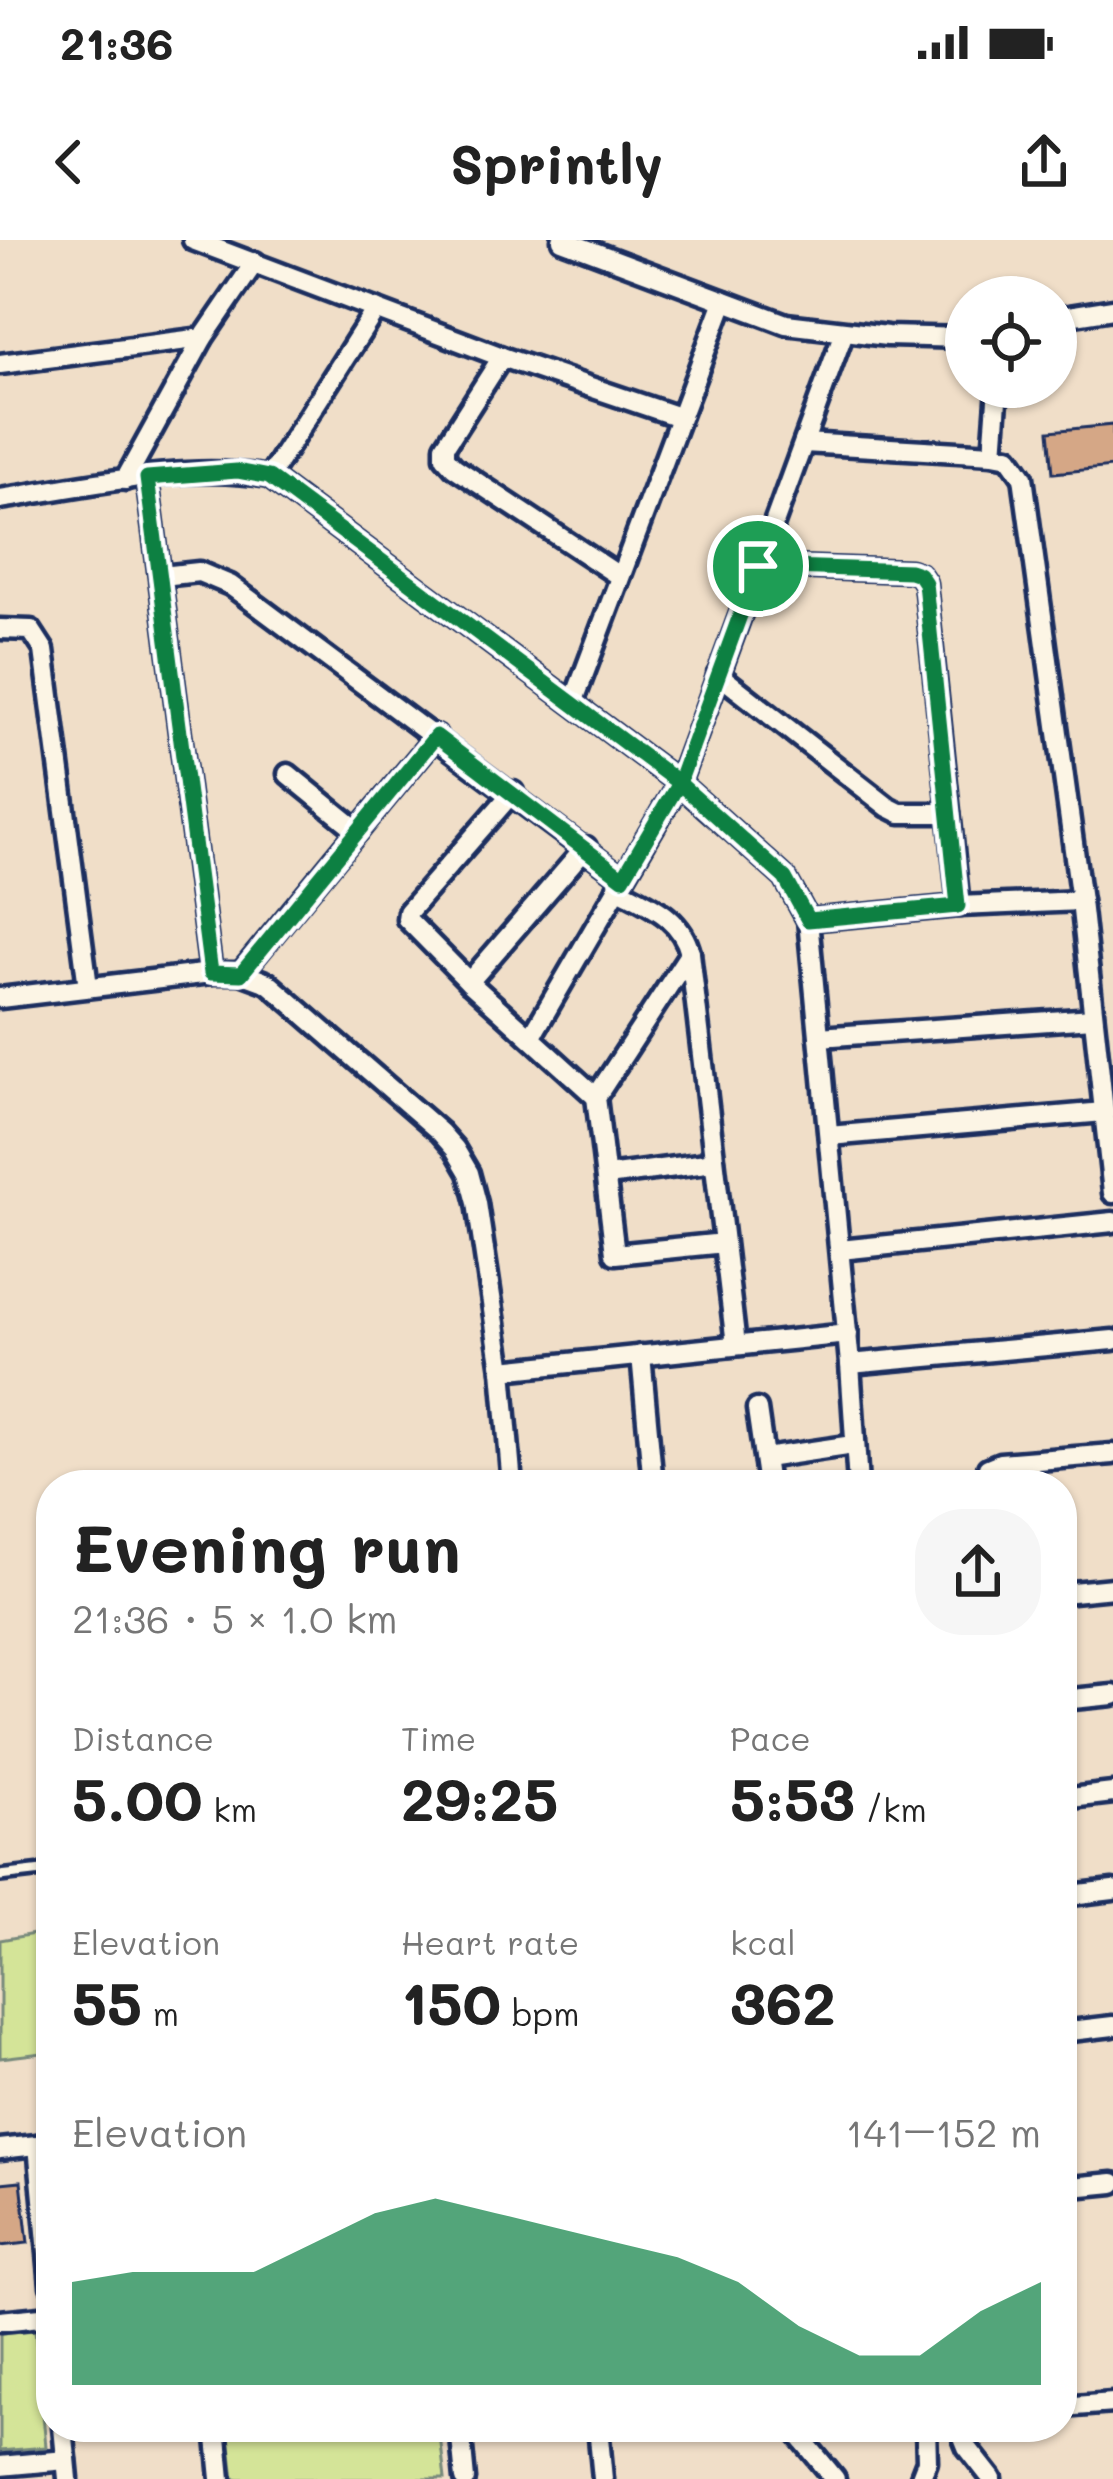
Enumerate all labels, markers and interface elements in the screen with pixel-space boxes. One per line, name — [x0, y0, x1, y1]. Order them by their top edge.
text: 21:36 — [60, 13, 174, 71]
text: Sprintly — [450, 127, 663, 198]
icon: back — [36, 129, 102, 195]
icon: share — [1011, 129, 1077, 195]
map controls — [945, 276, 1077, 408]
button: locate — [945, 276, 1077, 408]
pin — [707, 515, 809, 617]
icon: arrive — [725, 533, 791, 599]
text: Evening run — [72, 1504, 461, 1590]
button: share — [915, 1509, 1041, 1635]
text: 21:36 · 5 × 1.0 km — [72, 1592, 398, 1643]
text: Distance — [72, 1716, 214, 1759]
text: Time — [401, 1716, 476, 1759]
text: Pace — [730, 1716, 811, 1759]
text: 5.00 — [72, 1759, 203, 1837]
text: 29:25 — [401, 1759, 558, 1837]
text: 5:53 — [730, 1759, 855, 1837]
text: km — [203, 1787, 257, 1830]
text: /km — [855, 1787, 927, 1830]
text: Elevation — [72, 1920, 220, 1963]
text: Heart rate — [401, 1920, 579, 1963]
text: kcal — [730, 1920, 796, 1963]
text: 55 — [72, 1963, 142, 2041]
text: 150 — [401, 1963, 501, 2041]
text: 362 — [730, 1963, 836, 2041]
text: m — [142, 1991, 179, 2034]
text: bpm — [501, 1991, 579, 2034]
text: Elevation — [72, 2106, 247, 2157]
text: 141–152 m — [846, 2106, 1041, 2157]

